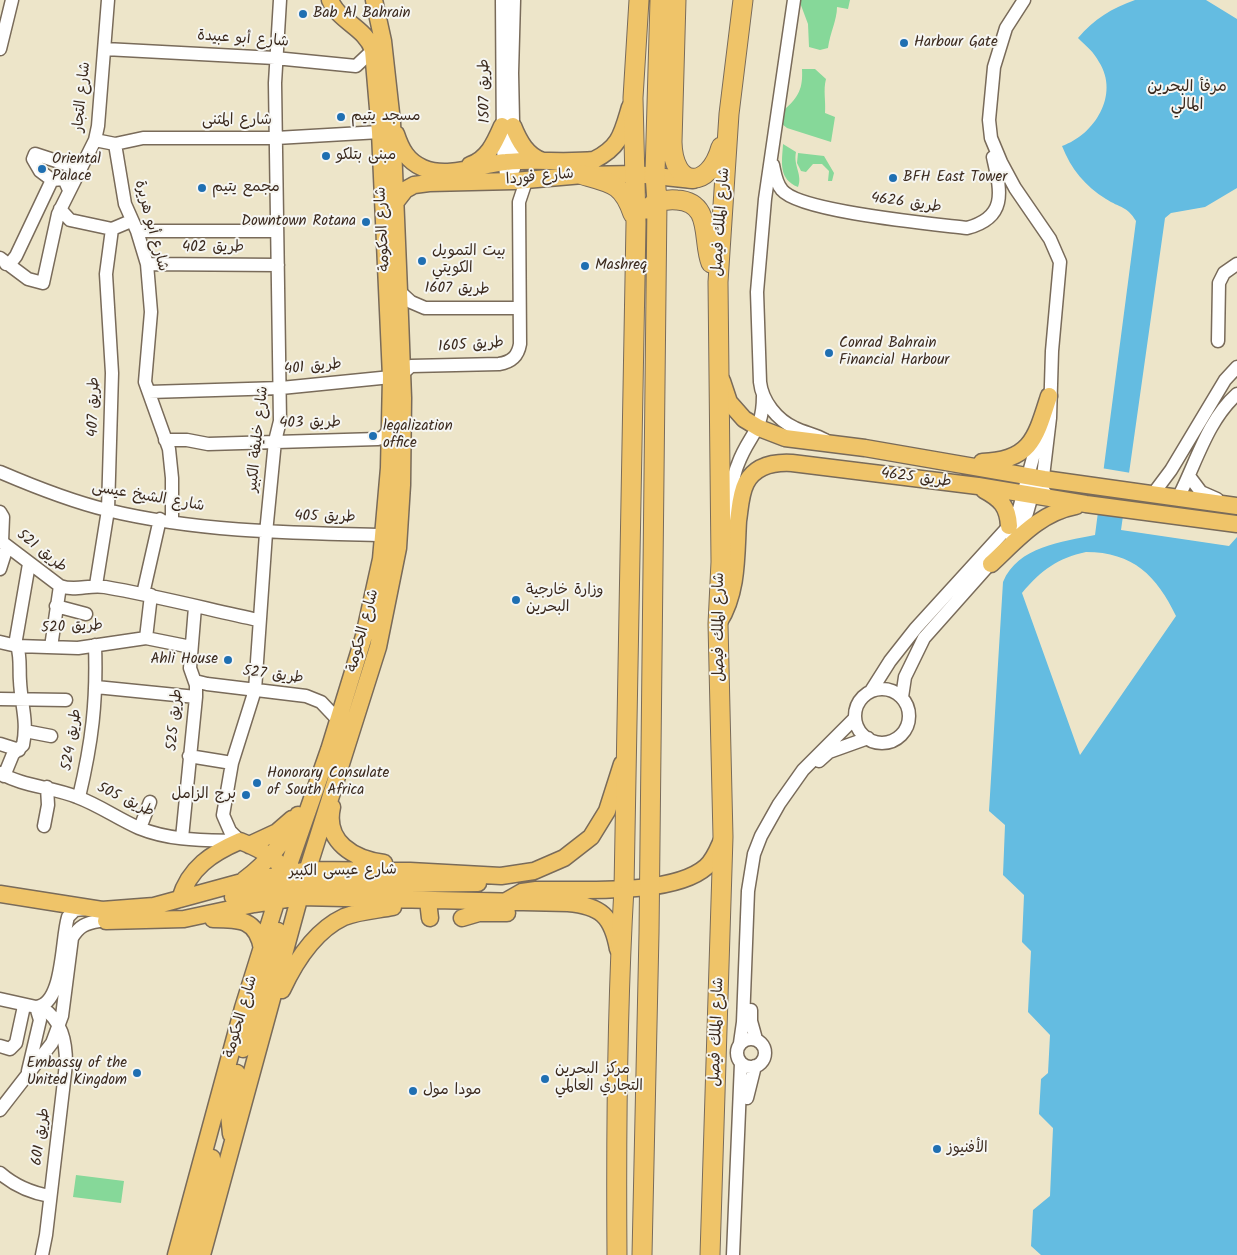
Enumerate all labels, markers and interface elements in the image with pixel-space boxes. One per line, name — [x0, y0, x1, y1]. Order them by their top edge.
place label: Bab Al Bahrain — [313, 5, 410, 23]
marker: Bab Al Bahrain — [297, 8, 309, 20]
street label: شارع أبو عبيدة — [197, 28, 289, 52]
place label: Harbour Gate — [914, 34, 998, 52]
marker: Harbour Gate — [898, 37, 910, 49]
street label: طريق 1507 — [476, 59, 496, 123]
street label: شارع التجار — [70, 61, 96, 133]
district label: مرفأ البحرين المالي — [1147, 78, 1227, 116]
place label: مسجد يتيم — [351, 108, 420, 126]
marker: مسجد يتيم — [335, 111, 347, 123]
street label: شارع المثنى — [202, 112, 272, 130]
place label: مبنى بتلكو — [336, 147, 396, 165]
marker: مبنى بتلكو — [320, 150, 332, 162]
place label: Oriental Palace — [52, 151, 101, 186]
marker: Oriental Palace — [36, 163, 48, 175]
street label: شارع فوردا — [505, 166, 575, 190]
street label: شارع الملك فيصل — [709, 167, 735, 277]
place label: BFH East Tower — [903, 169, 1007, 187]
marker: BFH East Tower — [887, 172, 899, 184]
street label: شارع أبو هريرة — [129, 178, 171, 274]
place label: مجمع يتيم — [212, 179, 280, 197]
marker: مجمع يتيم — [196, 182, 208, 194]
street label: شارع الحكومة — [373, 186, 395, 272]
street label: طريق 4626 — [870, 190, 942, 218]
place label: Downtown Rotana — [241, 213, 356, 231]
marker: Downtown Rotana — [360, 216, 372, 228]
street label: طريق 402 — [182, 239, 244, 257]
place label: بيت التمويل الكويتي — [432, 243, 506, 278]
marker: بيت التمويل الكويتي — [416, 255, 428, 267]
place label: Mashreq — [595, 257, 647, 275]
marker: Mashreq — [579, 260, 591, 272]
street label: طريق 1607 — [424, 280, 490, 300]
street label: طريق 1605 — [437, 335, 505, 357]
place label: Conrad Bahrain Financial Harbour — [839, 335, 949, 370]
marker: Conrad Bahrain Financial Harbour — [823, 347, 835, 359]
street label: طريق 401 — [283, 356, 343, 380]
street label: طريق 407 — [85, 377, 105, 437]
street label: شارع خليفة الكبير — [244, 385, 274, 493]
street label: طريق 403 — [279, 414, 341, 434]
place label: legalization office — [383, 418, 453, 453]
marker: legalization office — [367, 430, 379, 442]
street label: طريق 4625 — [880, 466, 952, 492]
street label: شارع الشيخ عيسى — [90, 479, 206, 517]
street label: طريق 405 — [294, 508, 356, 528]
street label: طريق 521 — [12, 527, 70, 577]
street label: شارع الملك فيصل — [711, 572, 729, 682]
place label: وزارة خارجية البحرين — [526, 582, 604, 617]
street label: شارع الحكومة — [344, 588, 384, 674]
marker: وزارة خارجية البحرين — [510, 594, 522, 606]
street label: طريق 520 — [41, 617, 103, 639]
place label: Ahli House — [150, 651, 218, 669]
marker: Ahli House — [222, 654, 234, 666]
street label: طريق 527 — [242, 663, 304, 689]
street label: طريق 525 — [164, 688, 188, 752]
street label: طريق 524 — [59, 708, 87, 772]
place label: Honorary Consulate of South Africa — [267, 765, 389, 800]
marker: Honorary Consulate of South Africa — [251, 777, 263, 789]
street label: طريق 505 — [93, 780, 157, 822]
place label: برج الزامل — [172, 786, 236, 804]
marker: برج الزامل — [240, 789, 252, 801]
street label: شارع عيسى الكبير — [289, 862, 397, 882]
street label: شارع الحكومة — [222, 974, 262, 1060]
street label: شارع الملك فيصل — [707, 977, 729, 1087]
place label: Embassy of the United Kingdom — [27, 1055, 127, 1090]
place label: مركز البحرين التجاري العالمي — [555, 1061, 643, 1096]
marker: Embassy of the United Kingdom — [131, 1067, 143, 1079]
marker: مركز البحرين التجاري العالمي — [539, 1073, 551, 1085]
place label: مودا مول — [423, 1082, 481, 1100]
marker: مودا مول — [407, 1085, 419, 1097]
street label: طريق 601 — [29, 1107, 55, 1167]
place label: الأفنيوز — [947, 1140, 988, 1158]
marker: الأفنيوز — [931, 1143, 943, 1155]

